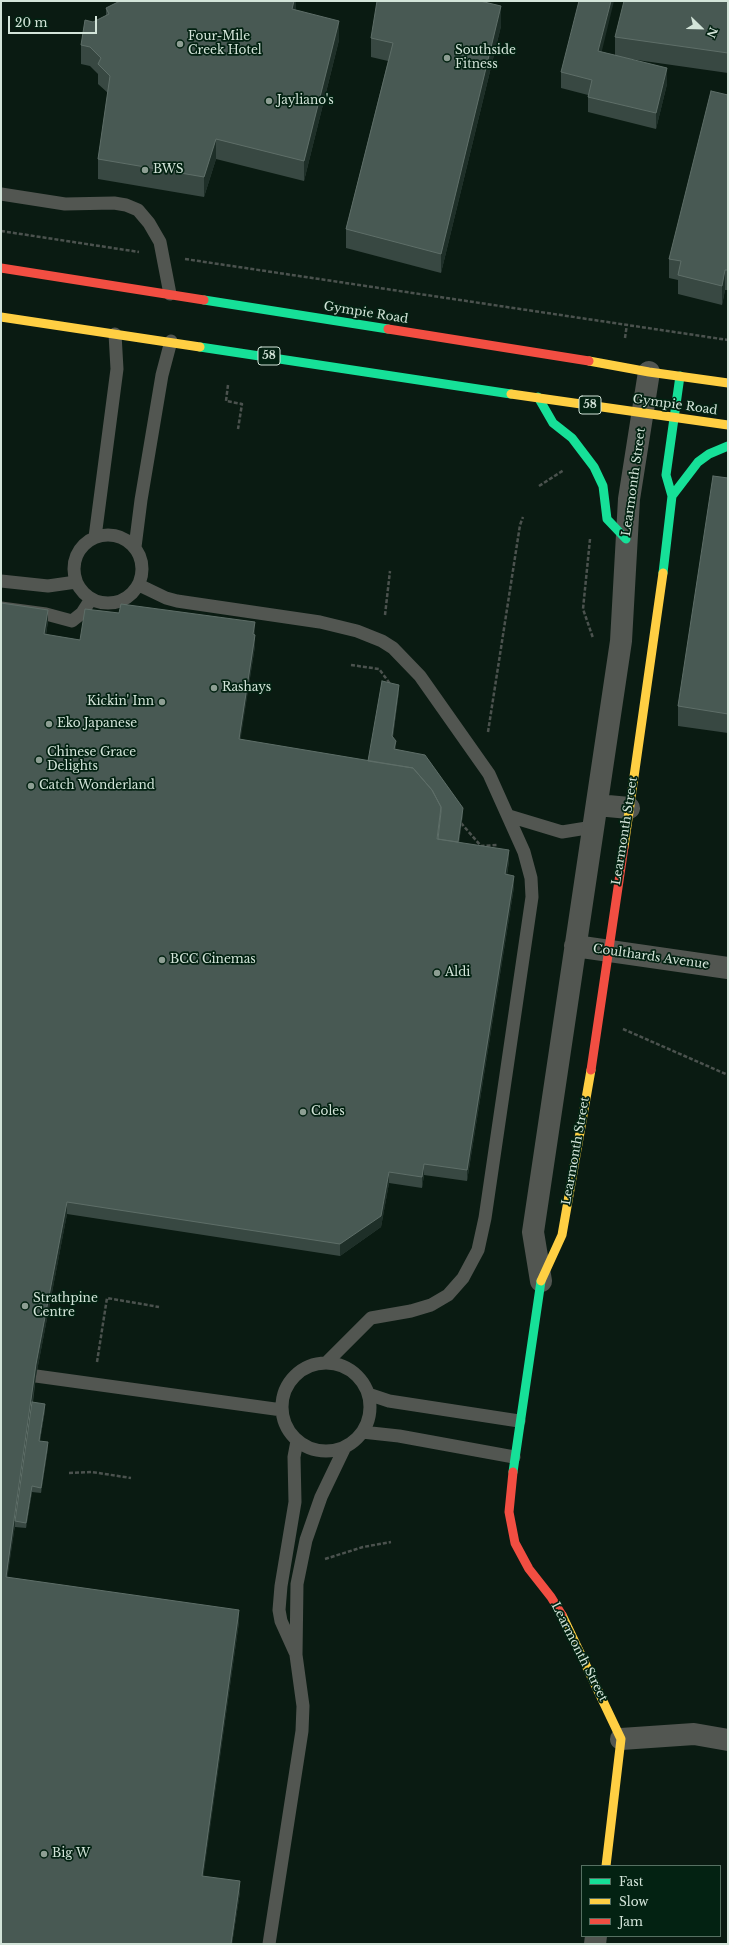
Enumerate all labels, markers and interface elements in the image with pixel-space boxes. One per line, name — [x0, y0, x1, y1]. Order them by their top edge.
scale bar — [10, 8, 99, 34]
north arrow — [681, 8, 721, 48]
text: 20 m — [15, 15, 47, 30]
text: N — [704, 25, 721, 40]
place label: Four-Mile Creek Hotel — [188, 30, 262, 58]
marker: Four-Mile Creek Hotel — [175, 39, 185, 49]
place label: Southside Fitness — [455, 44, 516, 72]
marker: Southside Fitness — [442, 53, 452, 63]
place label: Jayliano's — [277, 94, 334, 108]
marker: Jayliano's — [264, 96, 274, 106]
place label: BWS — [153, 163, 184, 177]
marker: BWS — [140, 165, 150, 175]
street label: Gympie Road — [323, 299, 409, 327]
road number: 58 — [258, 347, 280, 365]
street label: Gympie Road — [632, 392, 718, 418]
road number: 58 — [579, 396, 601, 414]
street label: Learmonth Street — [619, 427, 649, 537]
place label: Rashays — [222, 681, 271, 695]
marker: Rashays — [209, 683, 219, 693]
place label: Kickin' Inn — [87, 695, 154, 709]
marker: Kickin' Inn — [157, 697, 167, 707]
place label: Eko Japanese — [57, 717, 137, 731]
marker: Eko Japanese — [44, 719, 54, 729]
place label: Chinese Grace Delights — [47, 746, 136, 774]
marker: Chinese Grace Delights — [34, 755, 44, 765]
street label: Learmonth Street — [609, 776, 641, 886]
place label: Catch Wonderland — [39, 779, 155, 793]
marker: Catch Wonderland — [26, 781, 36, 791]
street label: Coulthards Avenue — [592, 942, 710, 972]
place label: BCC Cinemas — [170, 953, 256, 967]
marker: BCC Cinemas — [157, 955, 167, 965]
place label: Aldi — [445, 966, 470, 980]
marker: Aldi — [432, 968, 442, 978]
street label: Learmonth Street — [559, 1096, 593, 1206]
place label: Coles — [311, 1105, 345, 1119]
marker: Coles — [298, 1107, 308, 1117]
place label: Strathpine Centre — [33, 1292, 98, 1320]
marker: Strathpine Centre — [20, 1301, 30, 1311]
street label: Learmonth Street — [548, 1600, 610, 1704]
place label: Big W — [52, 1847, 90, 1861]
marker: Big W — [39, 1849, 49, 1859]
legend — [581, 1865, 721, 1937]
text: Fast — [619, 1874, 643, 1889]
text: Slow — [619, 1894, 648, 1909]
text: Jam — [619, 1914, 643, 1929]

